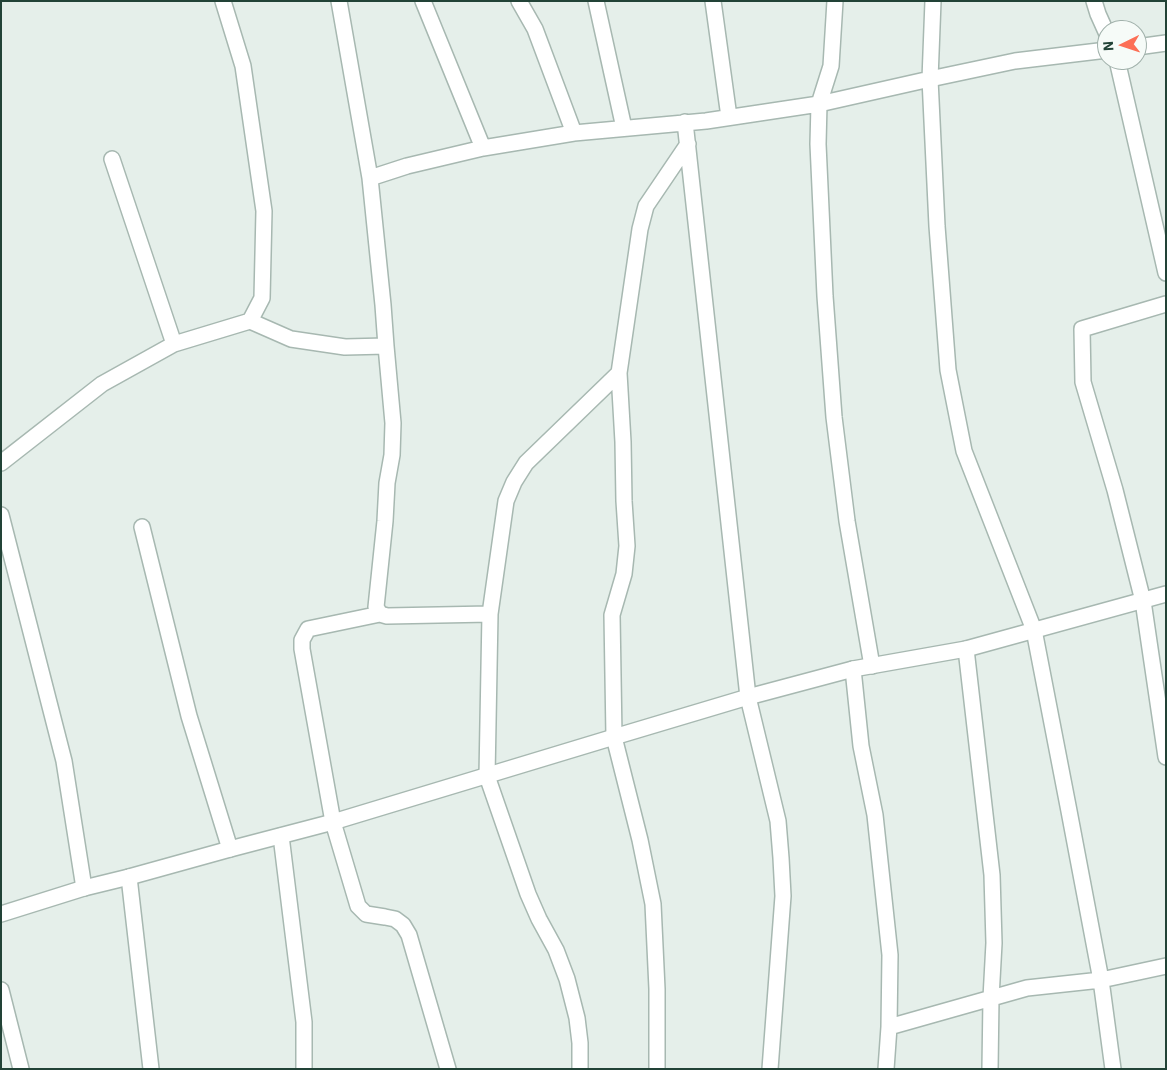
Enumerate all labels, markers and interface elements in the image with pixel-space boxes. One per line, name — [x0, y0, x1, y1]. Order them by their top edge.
north arrow — [1097, 20, 1147, 70]
text: N — [1099, 40, 1117, 52]

